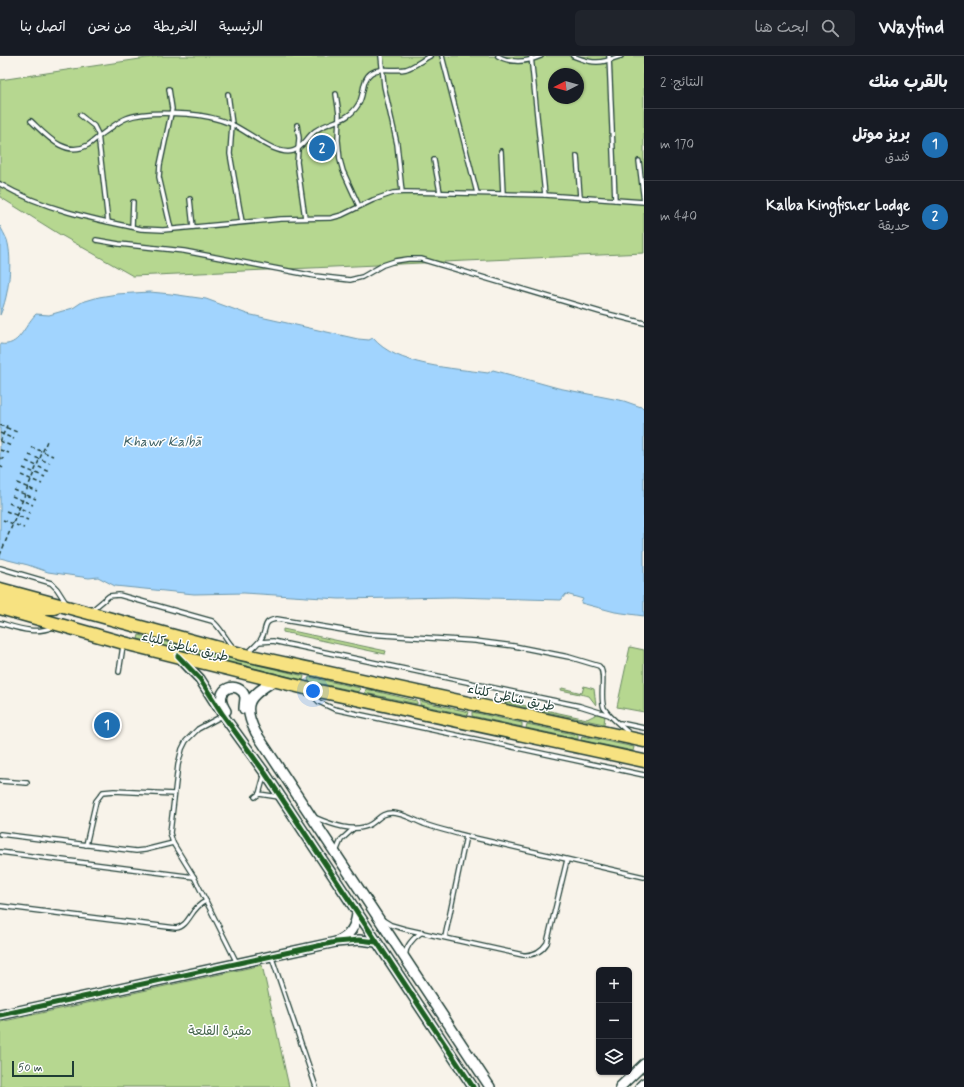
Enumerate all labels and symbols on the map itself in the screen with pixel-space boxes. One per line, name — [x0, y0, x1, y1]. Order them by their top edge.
north arrow — [548, 68, 584, 104]
pin: 2 — [309, 133, 335, 163]
water label: Khawr Kalbā — [123, 433, 203, 451]
street label: طريق شاطئ كلباء — [140, 628, 230, 666]
street label: طريق شاطئ كلباء — [466, 680, 556, 716]
your location — [303, 681, 323, 701]
pin: 1 — [94, 710, 120, 740]
park label: مقبرة القلعة — [188, 1023, 252, 1040]
scale bar — [12, 1059, 74, 1078]

